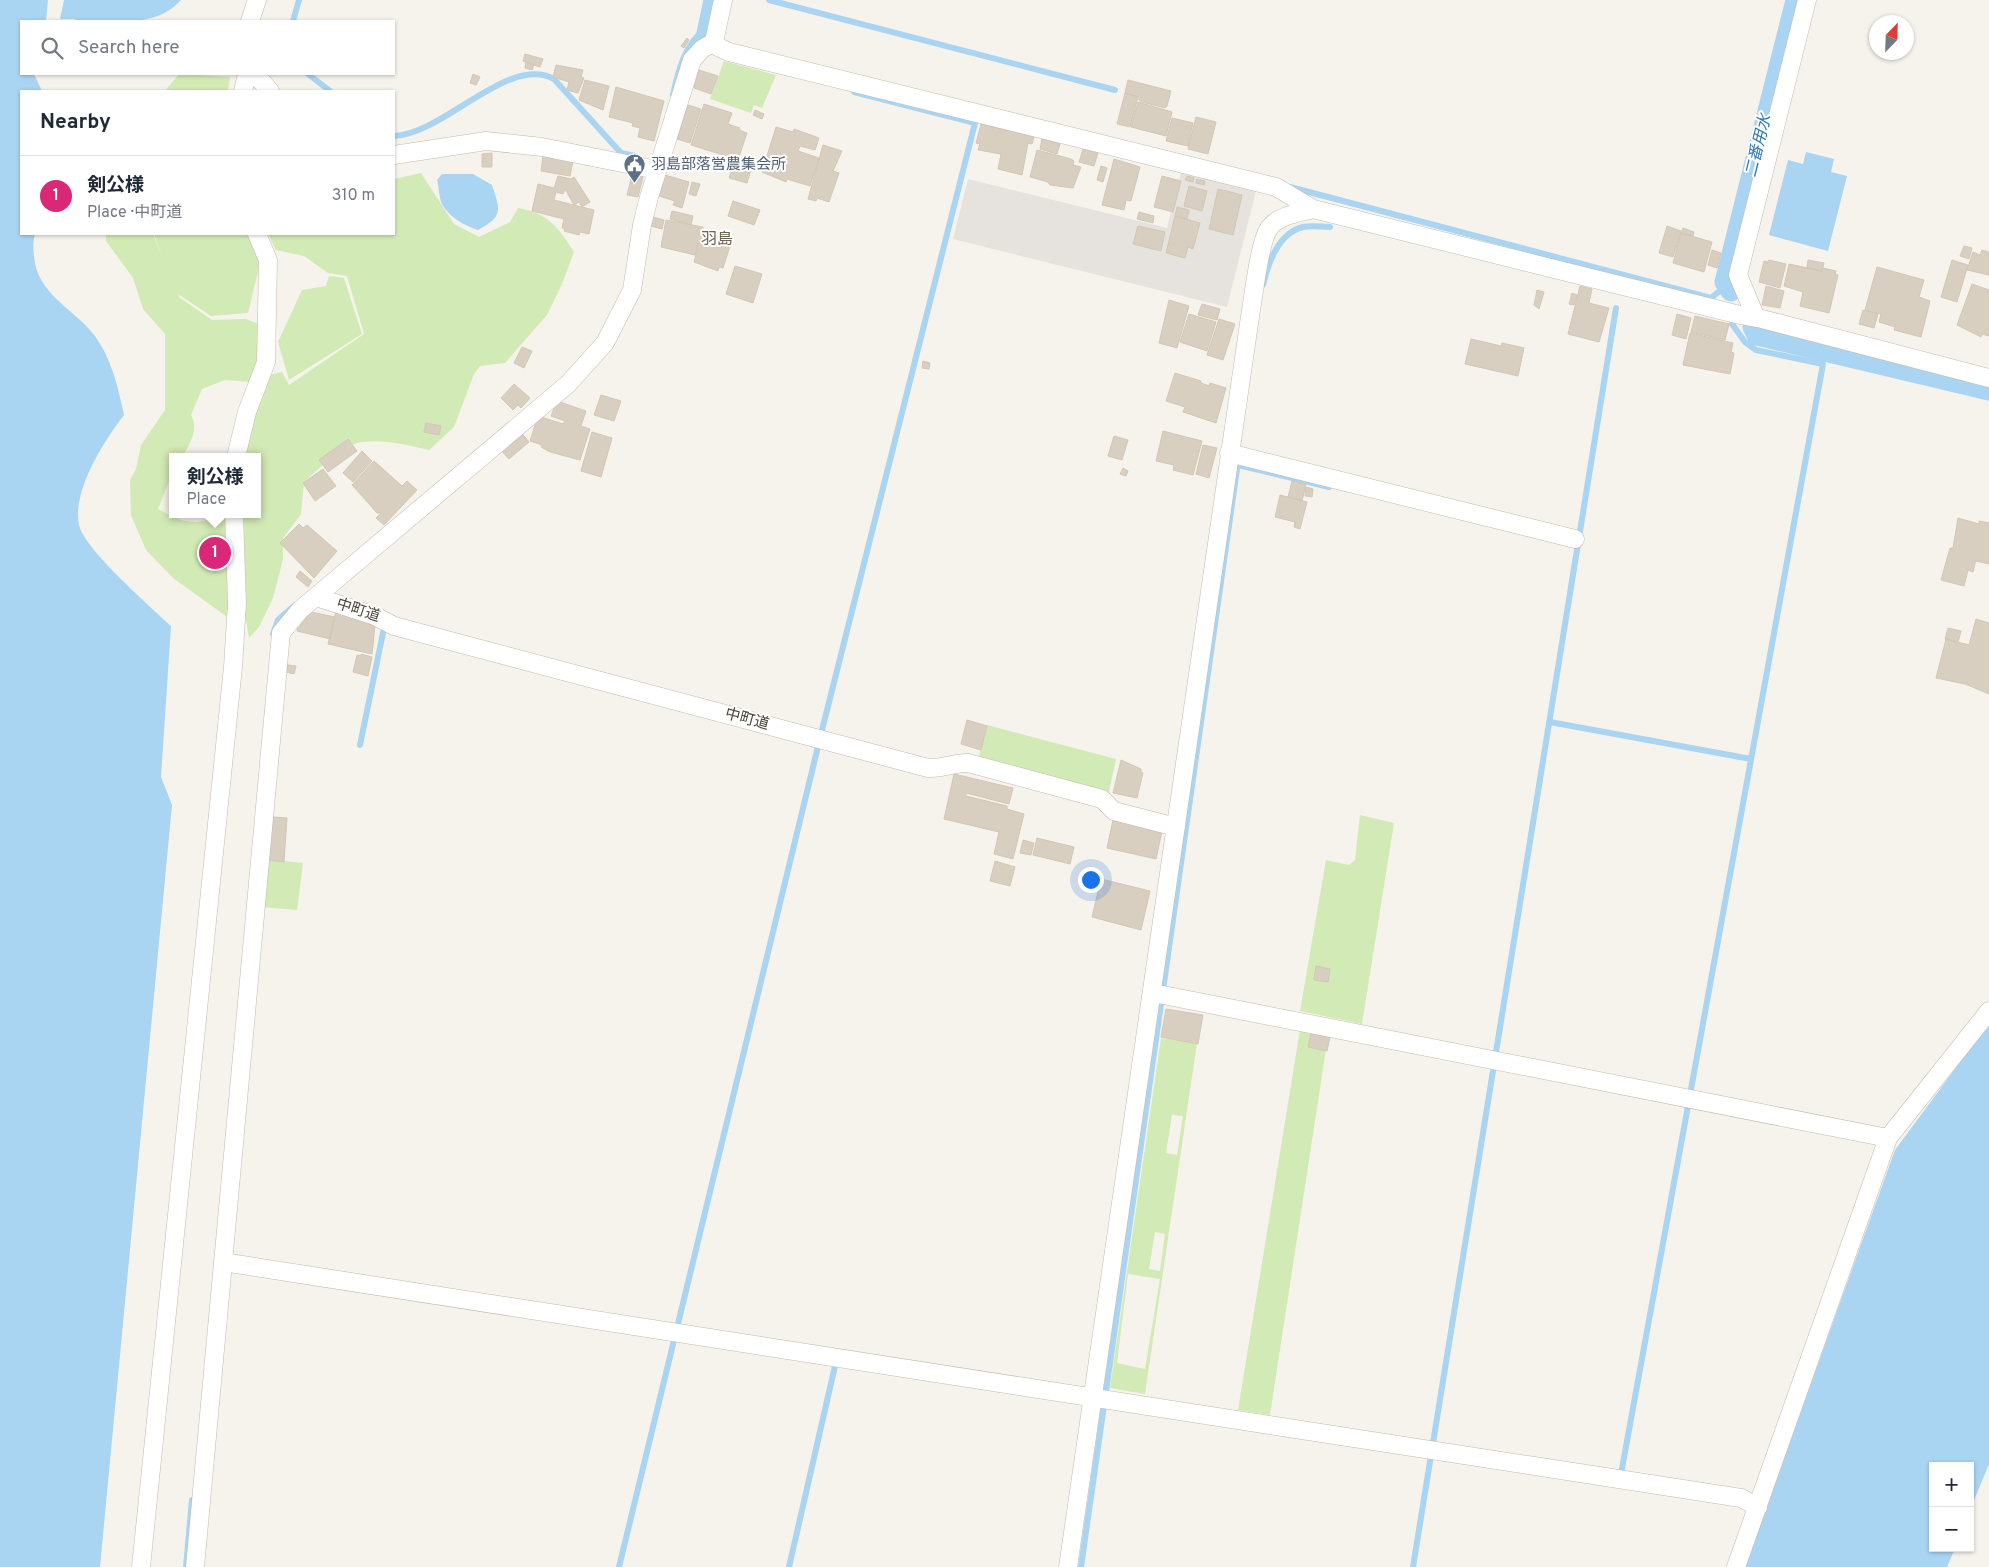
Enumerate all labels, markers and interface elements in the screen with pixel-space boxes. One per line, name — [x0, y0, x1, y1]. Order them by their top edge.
north arrow — [1869, 15, 1914, 60]
search box — [20, 20, 395, 75]
icon: search — [38, 34, 66, 62]
text: Search here — [78, 36, 180, 60]
text: Nearby — [40, 109, 111, 136]
water label: 二番用水 — [1742, 111, 1777, 179]
public building icon: 羽島部落営農集会所 — [623, 153, 647, 184]
place label: 羽島部落営農集会所 — [651, 156, 786, 175]
text: 剣公様 — [87, 174, 144, 198]
text: 1 — [53, 186, 59, 206]
text: 310 m — [332, 186, 375, 206]
text: Place · 中町道 — [87, 203, 182, 223]
district label: 羽島 — [701, 230, 733, 250]
popup — [169, 453, 261, 518]
text: 剣公様 — [186, 466, 244, 490]
text: Place — [186, 490, 226, 510]
pin: 1 — [199, 534, 231, 572]
street label: 中町道 — [334, 595, 382, 627]
street label: 中町道 — [723, 705, 771, 735]
your location — [1078, 867, 1104, 893]
map controls — [1929, 1462, 1974, 1552]
button: + — [1929, 1462, 1974, 1507]
button: − — [1929, 1507, 1974, 1552]

